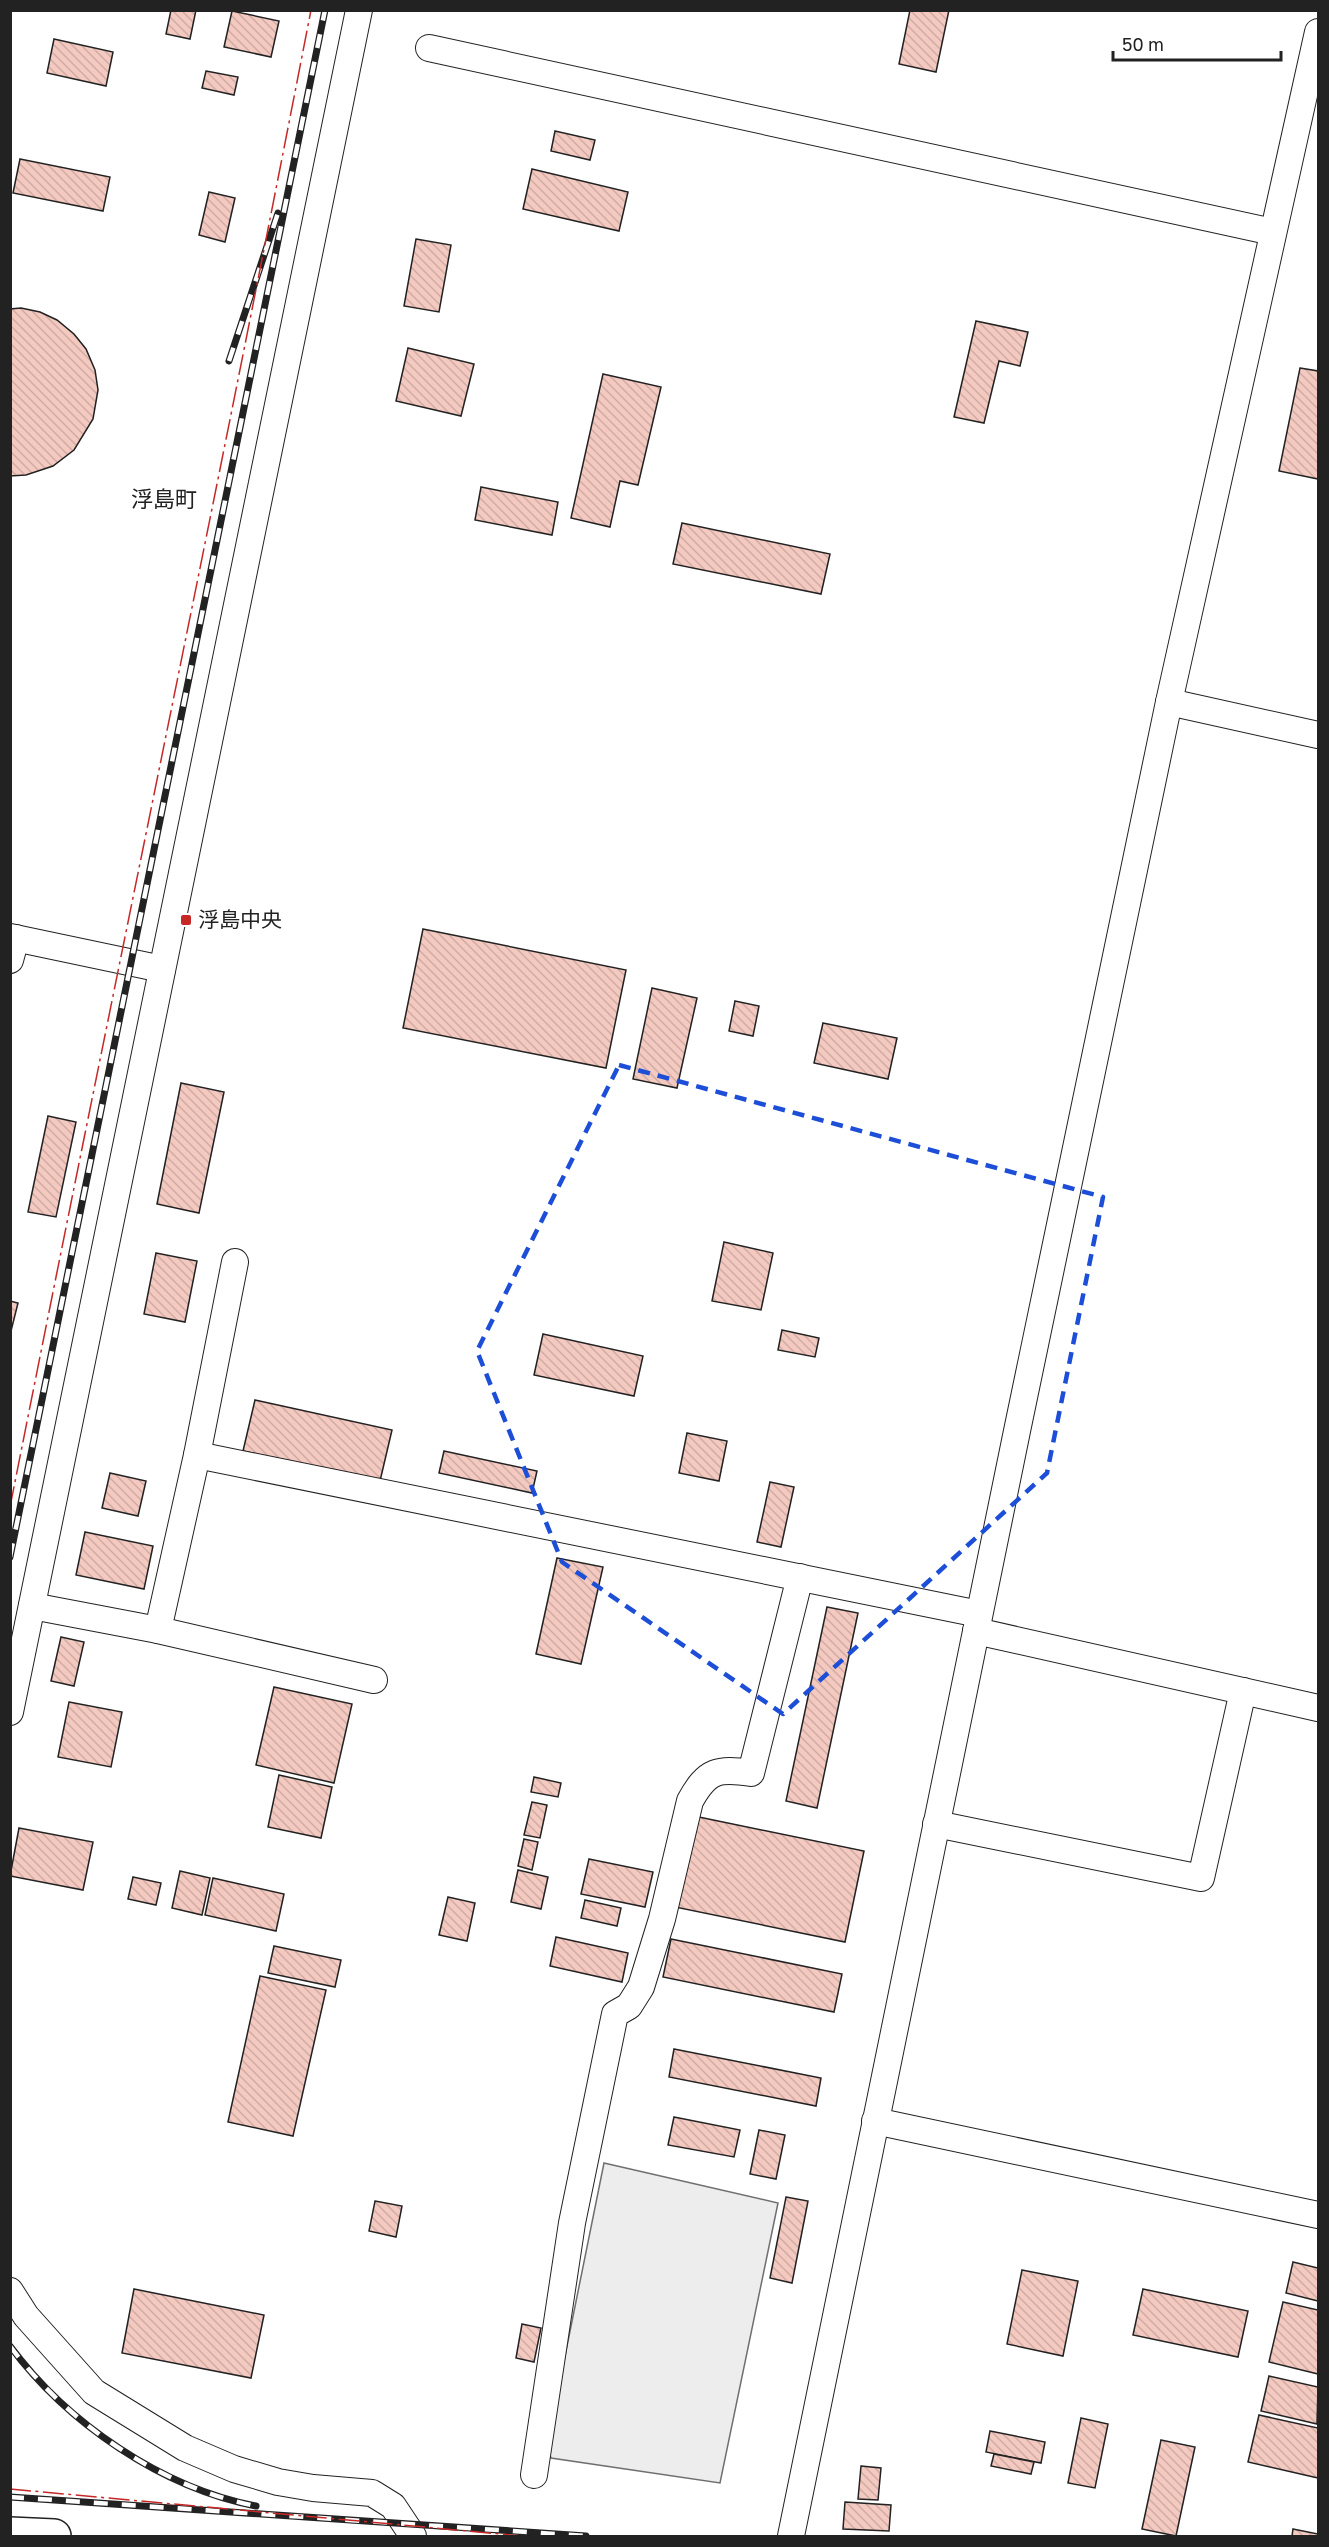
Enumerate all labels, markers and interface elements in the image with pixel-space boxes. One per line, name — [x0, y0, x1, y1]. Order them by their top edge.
scale bar — [1113, 24, 1281, 62]
text: 50 m — [1122, 33, 1164, 55]
district label: 浮島町 — [131, 485, 197, 512]
place label: 浮島中央 — [198, 906, 282, 932]
marker: 浮島中央 — [179, 913, 193, 927]

